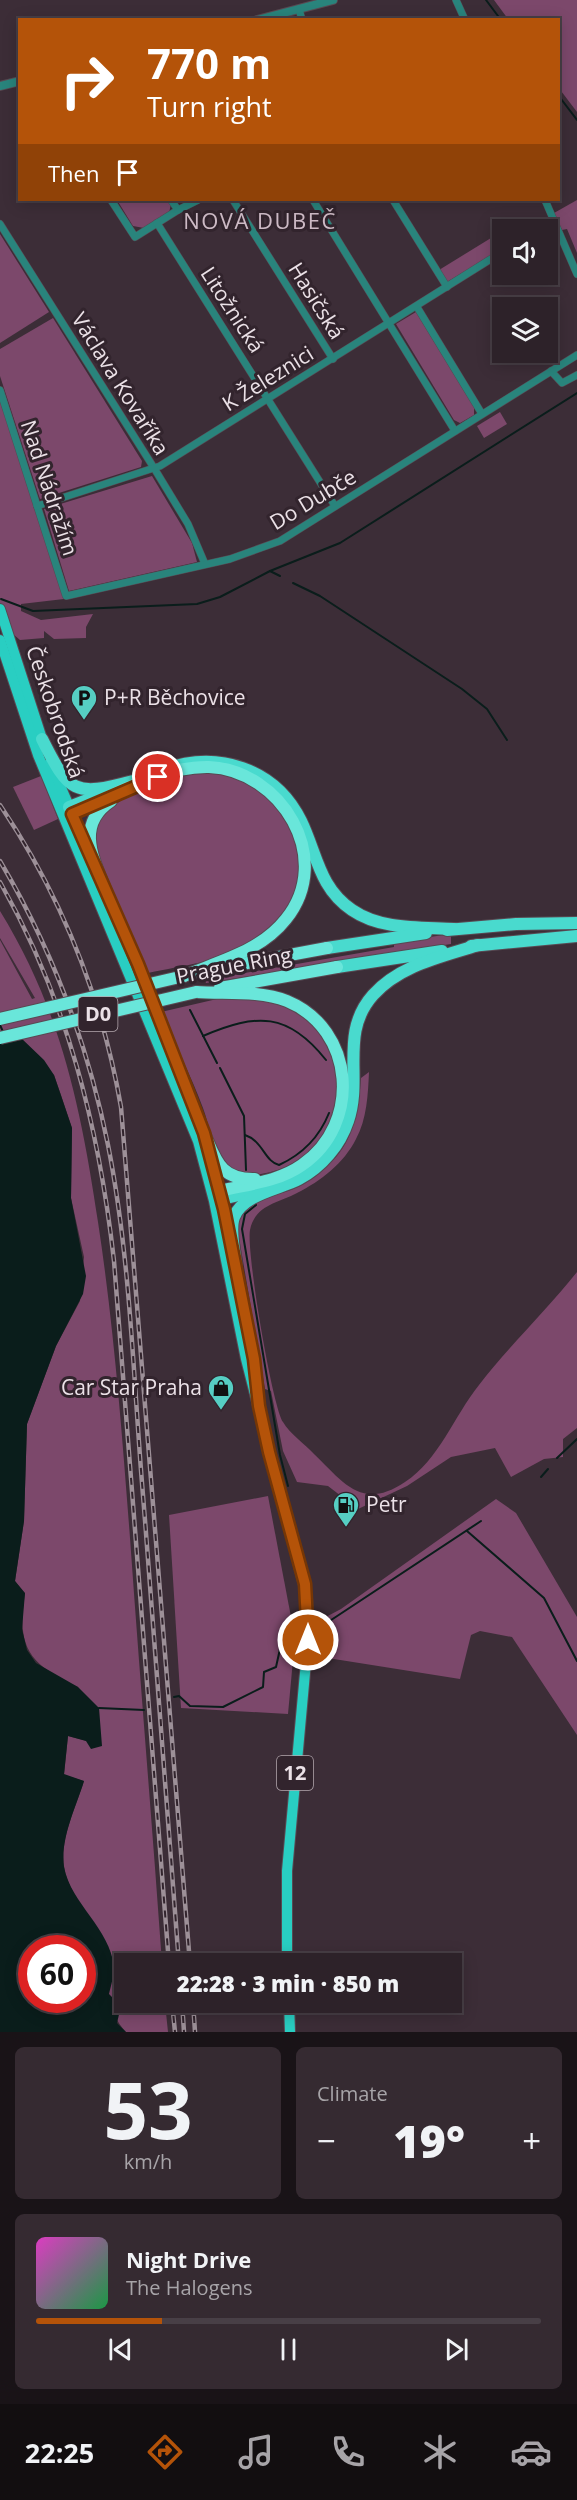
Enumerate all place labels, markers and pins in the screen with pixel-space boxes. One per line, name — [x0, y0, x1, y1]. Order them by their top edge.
parking icon: P+R Běchovice — [69, 683, 99, 721]
place label: P+R Běchovice — [104, 683, 246, 711]
pin — [132, 751, 183, 802]
place label: Car Star Praha — [61, 1373, 202, 1401]
shop icon: Car Star Praha — [206, 1373, 236, 1411]
fuel station icon: Petr — [331, 1490, 361, 1528]
place label: Petr — [366, 1490, 407, 1518]

